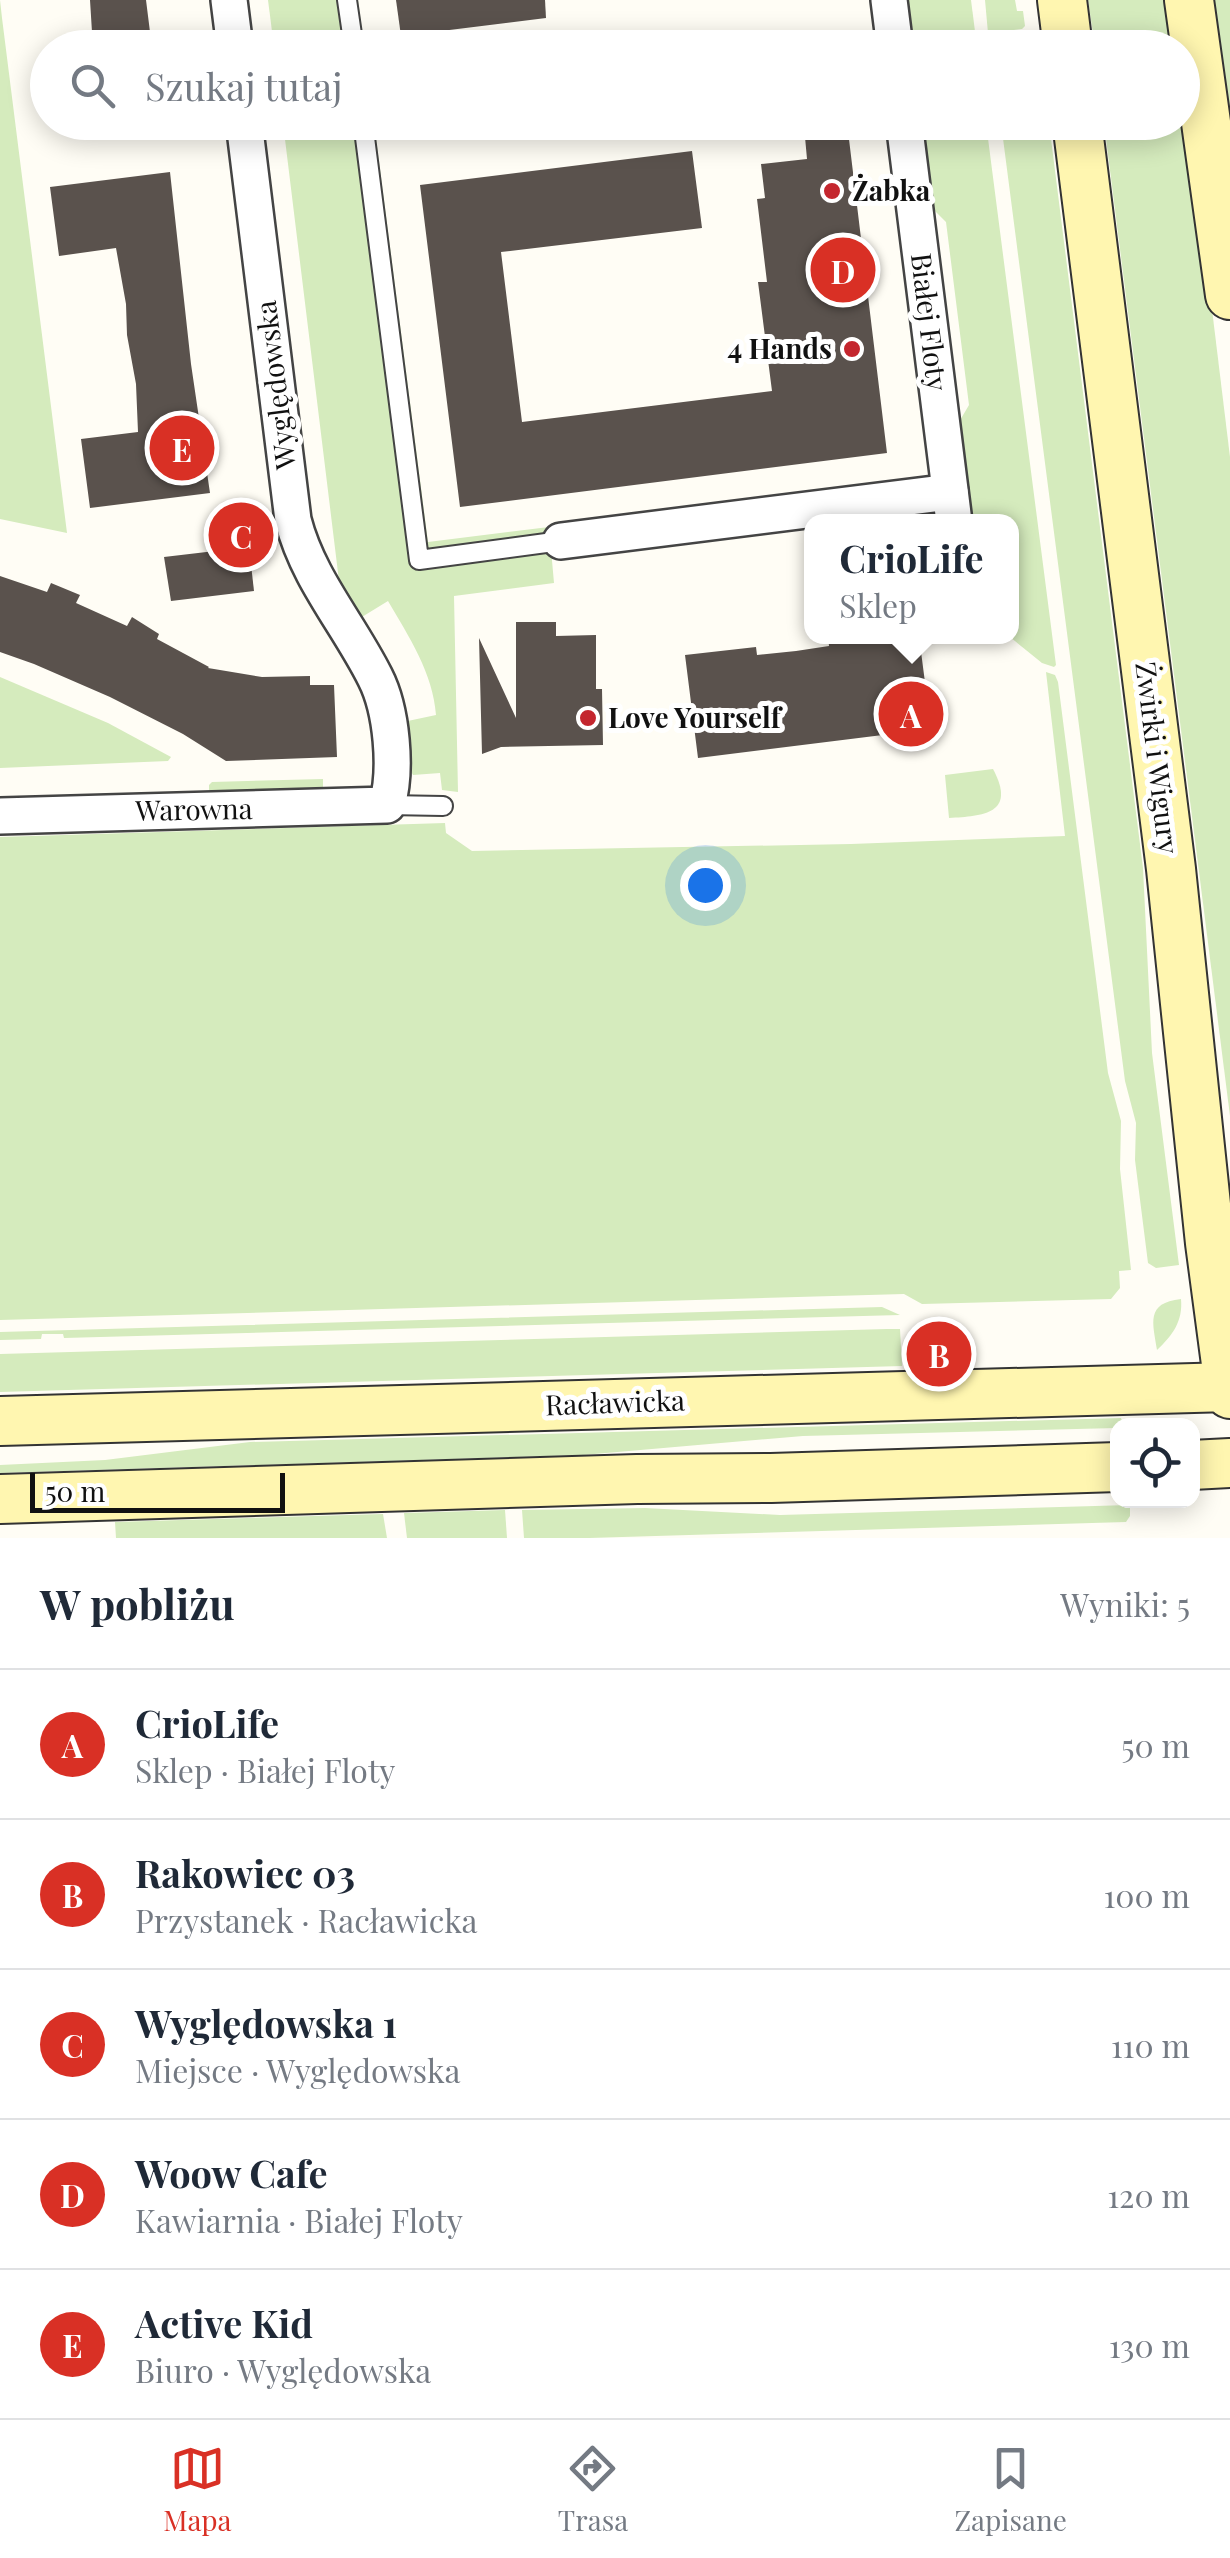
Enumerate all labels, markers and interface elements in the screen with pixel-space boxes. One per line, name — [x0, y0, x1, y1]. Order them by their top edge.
search box — [30, 30, 1200, 140]
icon: search — [65, 58, 120, 113]
text: Szukaj tutaj — [145, 60, 342, 111]
place label: Żabka — [852, 171, 931, 208]
marker: Żabka — [821, 180, 843, 202]
pin: D — [810, 232, 876, 308]
street label: Białej Floty — [904, 251, 957, 393]
street label: Wyględowska — [246, 299, 303, 473]
place label: 4 Hands — [727, 329, 832, 366]
marker: 4 Hands — [841, 338, 863, 360]
pin: E — [150, 410, 214, 486]
pin: C — [208, 498, 274, 572]
popup — [804, 514, 1019, 644]
text: CrioLife — [839, 532, 984, 583]
text: Sklep — [839, 583, 917, 626]
street label: Żwirki i Wigury — [1128, 660, 1189, 856]
pin: A — [878, 676, 944, 752]
place label: Love Yourself — [608, 698, 784, 735]
marker: Love Yourself — [577, 707, 599, 729]
street label: Warowna — [134, 789, 253, 828]
your location — [680, 860, 731, 911]
pin: B — [906, 1316, 972, 1392]
street label: Racławicka — [544, 1381, 686, 1422]
map controls — [1110, 1418, 1200, 1508]
button: locate — [1110, 1418, 1200, 1508]
scale bar — [30, 1468, 285, 1512]
text: 50 m — [45, 1472, 105, 1509]
text: W pobliżu — [40, 1575, 235, 1631]
text: Wyniki: 5 — [1060, 1582, 1190, 1625]
text: CrioLife — [135, 1697, 279, 1748]
text: A — [62, 1723, 83, 1766]
text: 50 m — [1121, 1723, 1190, 1766]
text: Sklep · Białej Floty — [135, 1748, 395, 1791]
text: Rakowiec 03 — [135, 1847, 355, 1898]
text: B — [62, 1873, 83, 1916]
text: 100 m — [1103, 1873, 1190, 1916]
text: Przystanek · Racławicka — [135, 1898, 478, 1941]
text: Wyględowska 1 — [135, 1997, 397, 2048]
text: C — [61, 2023, 84, 2066]
text: 110 m — [1111, 2023, 1190, 2066]
text: Miejsce · Wyględowska — [135, 2048, 460, 2091]
text: Woow Cafe — [135, 2147, 328, 2198]
text: D — [60, 2173, 85, 2216]
text: 120 m — [1107, 2173, 1190, 2216]
text: Kawiarnia · Białej Floty — [135, 2198, 463, 2241]
text: Active Kid — [135, 2297, 313, 2348]
text: E — [62, 2323, 83, 2366]
text: 130 m — [1109, 2323, 1190, 2366]
text: Biuro · Wyględowska — [135, 2348, 431, 2391]
tab: Mapa — [163, 2441, 232, 2538]
tab: Trasa — [558, 2441, 628, 2538]
tab: Zapisane — [954, 2441, 1067, 2538]

